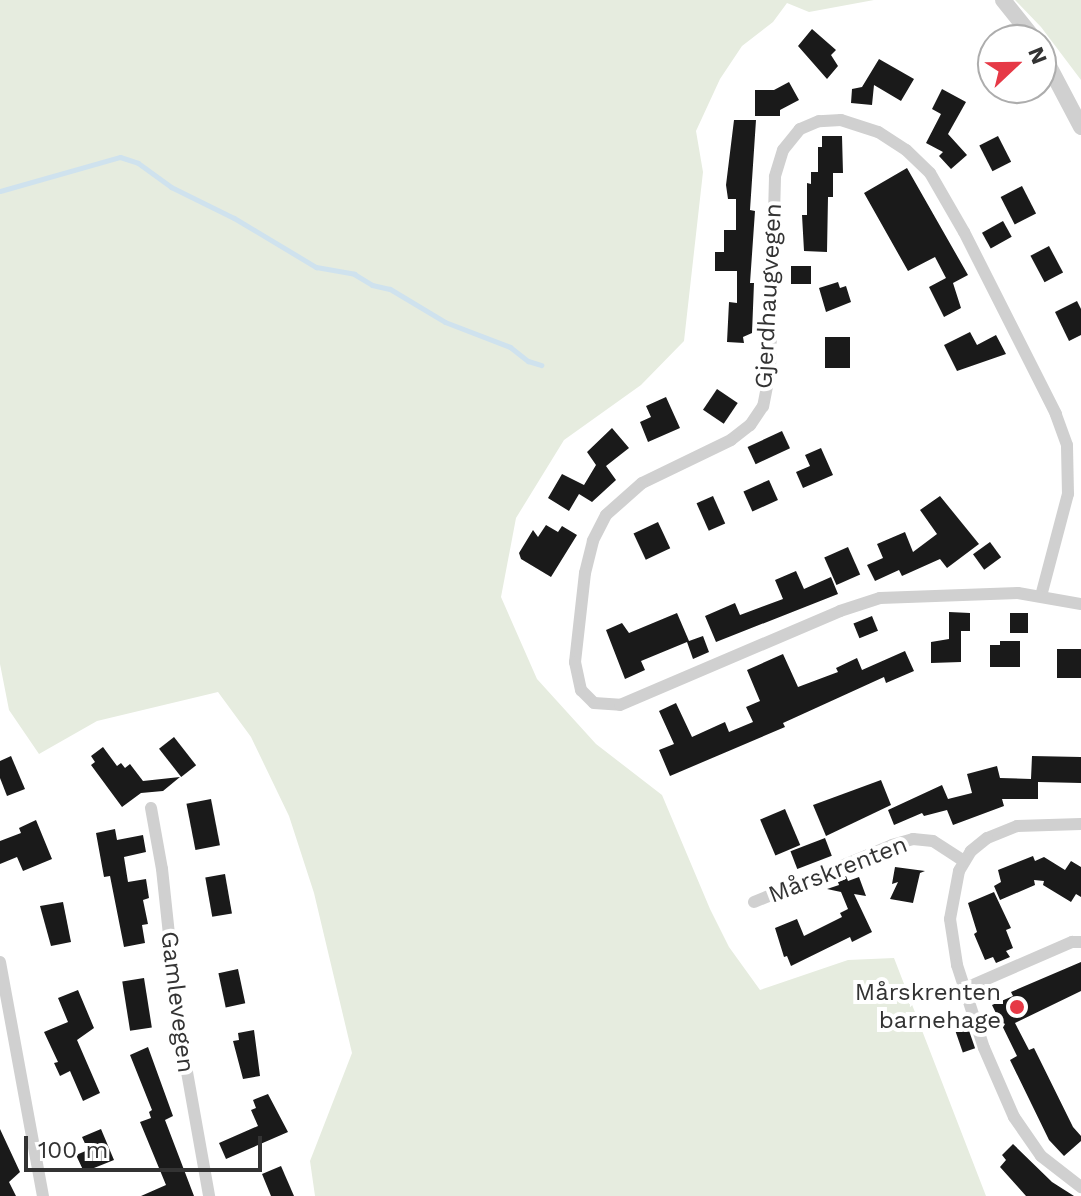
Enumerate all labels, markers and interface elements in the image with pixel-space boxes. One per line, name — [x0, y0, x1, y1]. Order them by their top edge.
north arrow — [977, 24, 1057, 104]
text: N — [1023, 43, 1053, 68]
street label: Gjerdhaugvegen — [750, 202, 788, 390]
street label: Mårskrenten — [765, 830, 911, 910]
street label: Gamlevegen — [154, 930, 200, 1074]
place label: Mårskrenten barnehage — [855, 979, 1001, 1035]
marker: Mårskrenten barnehage — [1008, 998, 1026, 1016]
scale bar — [28, 1120, 266, 1170]
text: 100 m — [38, 1136, 108, 1164]

